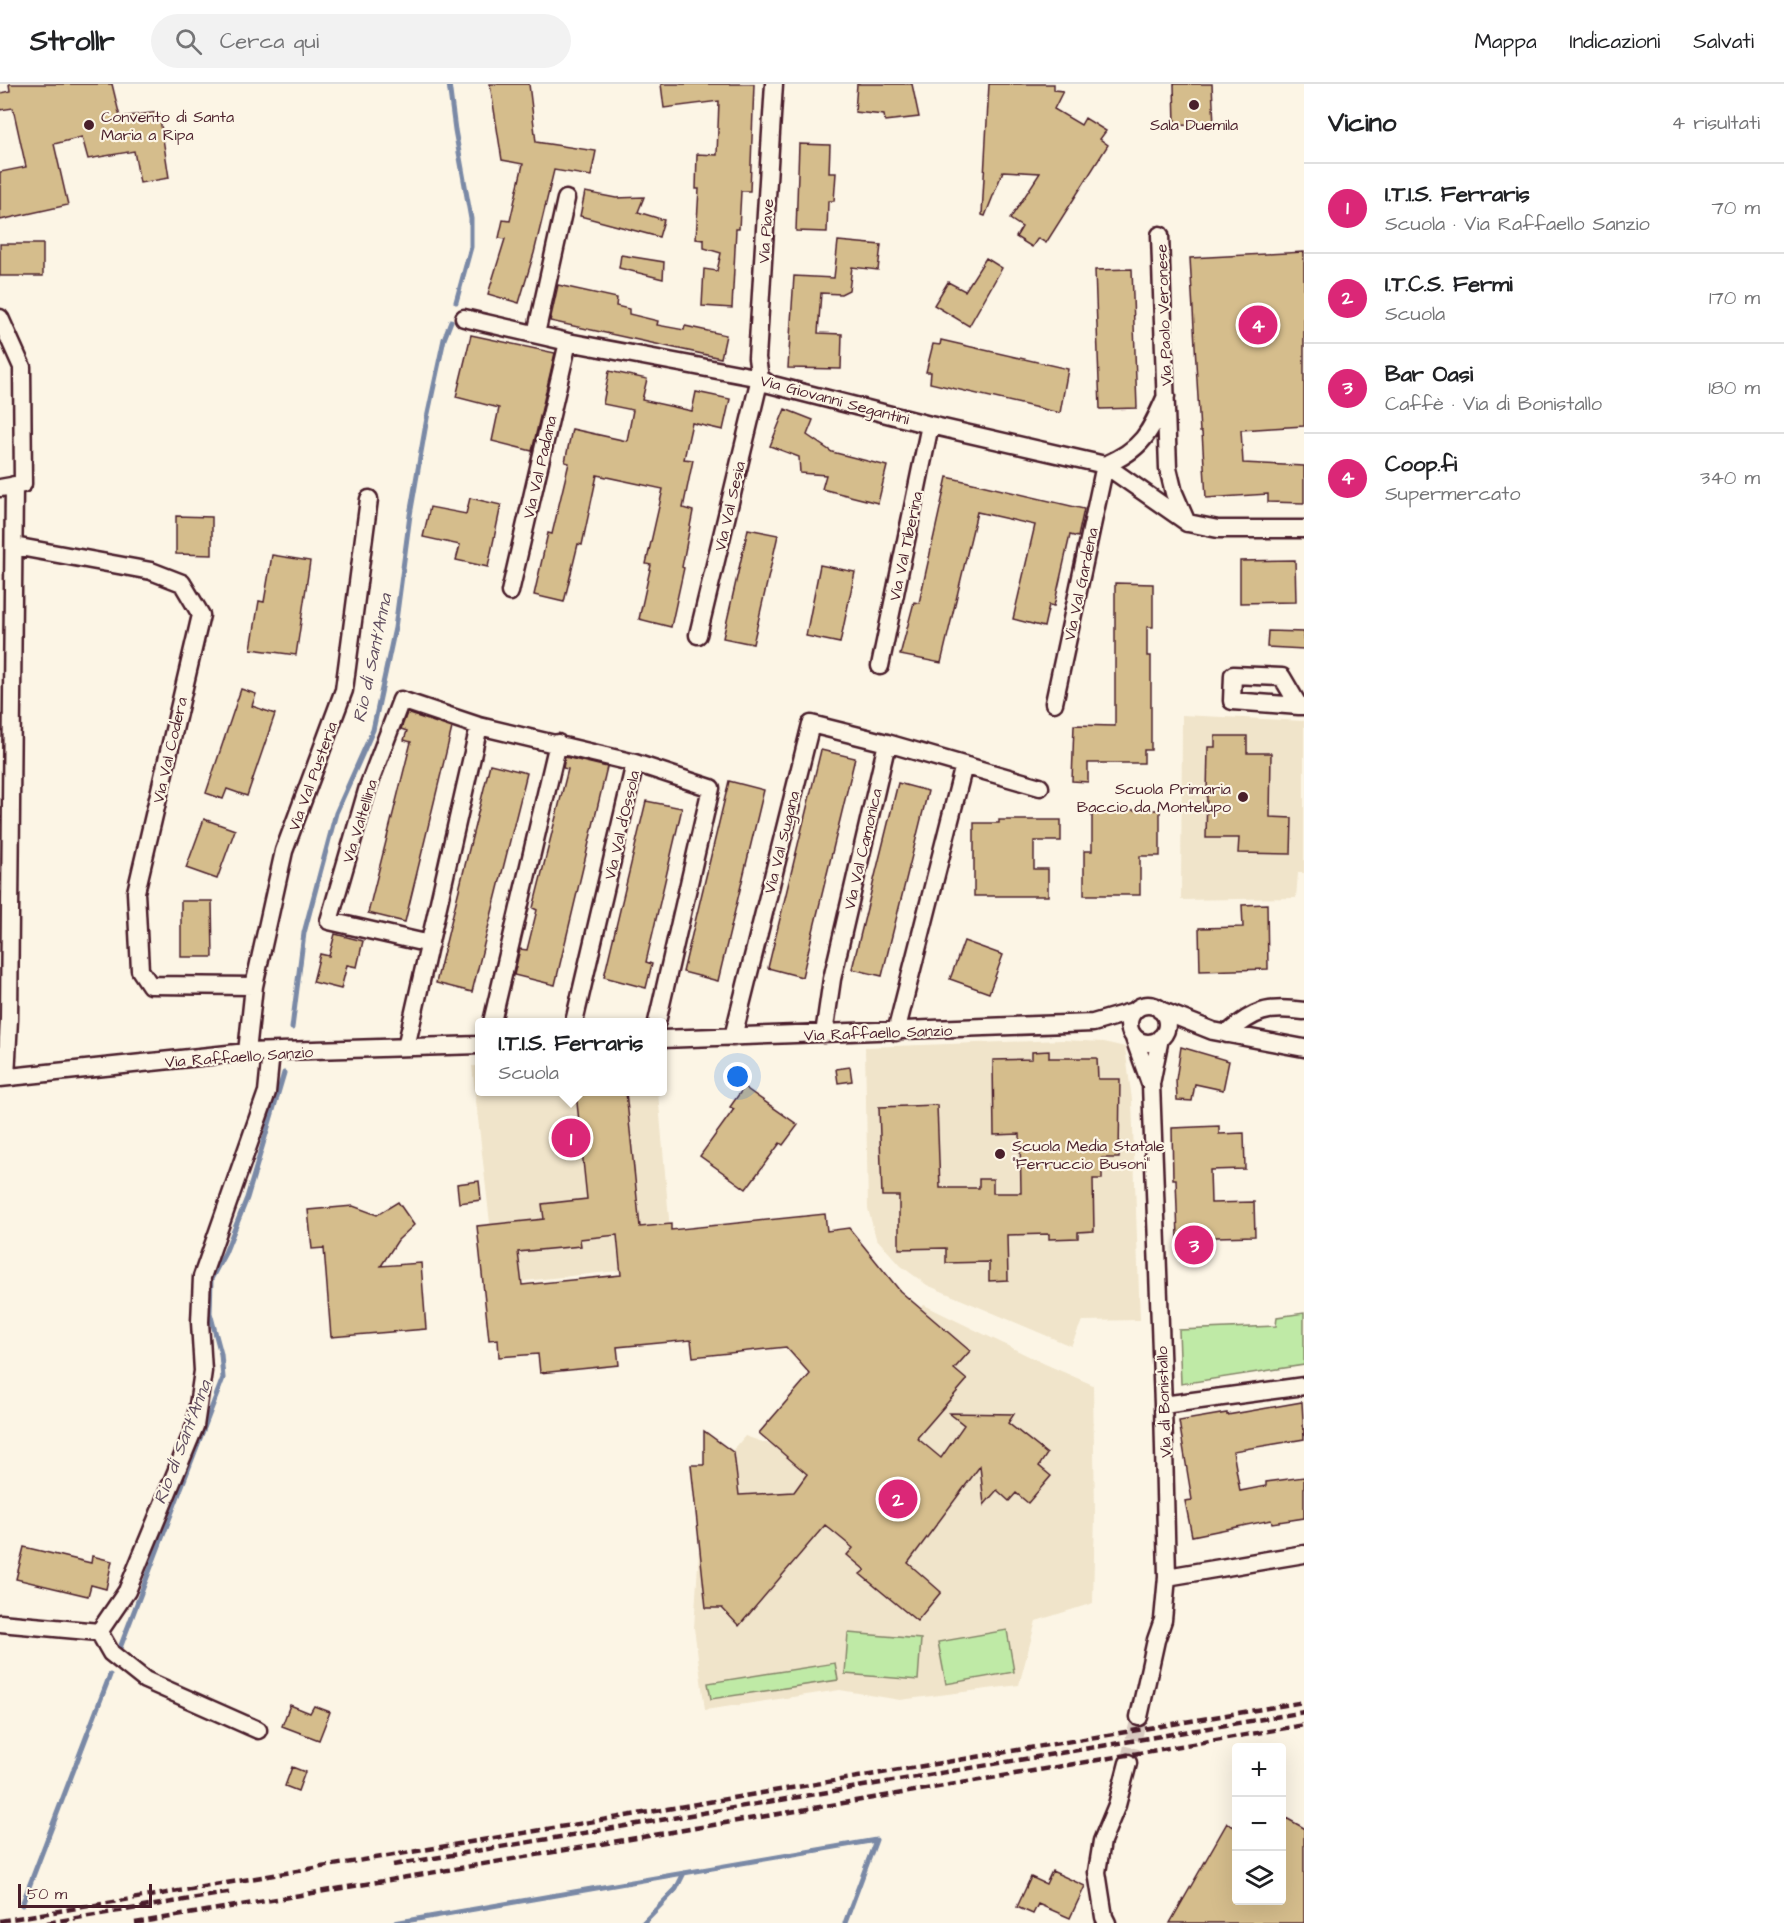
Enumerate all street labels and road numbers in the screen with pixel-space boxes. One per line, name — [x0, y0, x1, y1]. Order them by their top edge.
street label: Via Piave — [753, 198, 779, 264]
street label: Via Paolo Veronese — [1151, 243, 1177, 386]
street label: Via Giovanni Segantini — [758, 369, 912, 432]
street label: Via Val Padana — [517, 414, 562, 521]
street label: Via Val Sesia — [709, 459, 751, 553]
street label: Via Val Tiberina — [884, 489, 928, 603]
street label: Via Val Gardena — [1058, 526, 1104, 643]
street label: Via Val Codera — [147, 695, 193, 805]
street label: Via Val Pusteria — [283, 719, 343, 834]
street label: Via Val d'Ossola — [599, 769, 645, 882]
street label: Via Valtellina — [337, 777, 383, 866]
street label: Via Val Camonica — [838, 786, 888, 912]
street label: Via Val Sugana — [759, 789, 806, 896]
street label: Via Raffaello Sanzio — [803, 1019, 953, 1047]
street label: Via Raffaello Sanzio — [164, 1041, 314, 1073]
street label: Via di Bonistallo — [1151, 1346, 1177, 1458]

